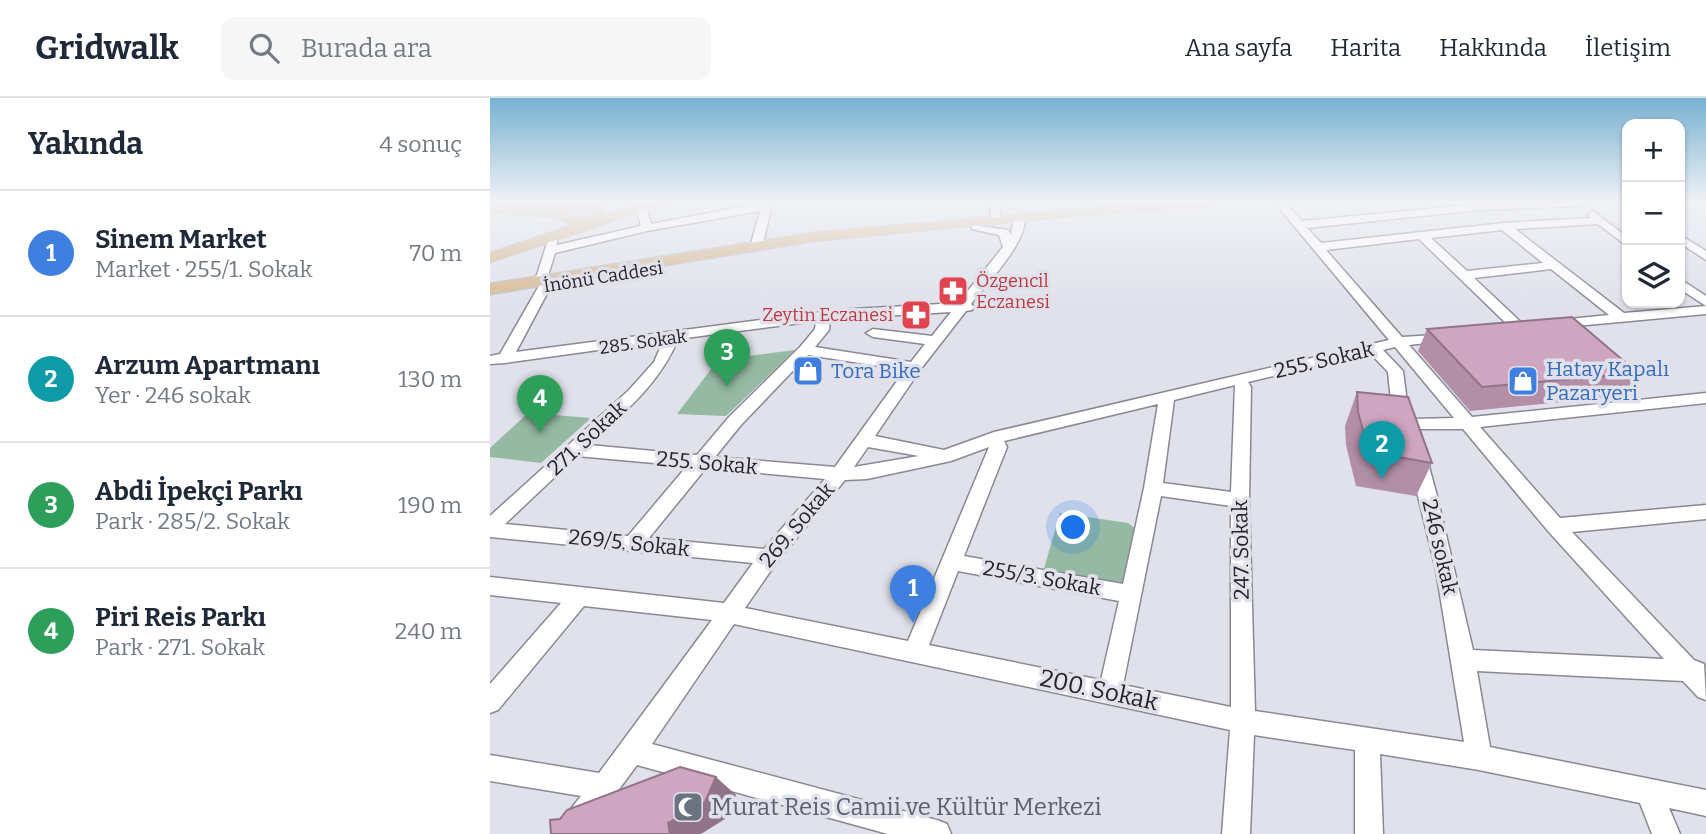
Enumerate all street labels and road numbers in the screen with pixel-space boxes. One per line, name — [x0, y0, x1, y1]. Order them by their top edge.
street label: İnönü Caddesi — [542, 257, 664, 297]
street label: 285. Sokak — [598, 325, 689, 359]
street label: 255. Sokak — [1272, 336, 1376, 384]
street label: 271. Sokak — [542, 395, 632, 481]
street label: 255. Sokak — [655, 446, 759, 480]
street label: 269. Sokak — [754, 477, 840, 573]
street label: 246 sokak — [1416, 497, 1464, 597]
street label: 247. Sokak — [1227, 500, 1255, 600]
street label: 269/5. Sokak — [567, 524, 691, 562]
street label: 255/3. Sokak — [981, 555, 1103, 601]
street label: 200. Sokak — [1037, 664, 1161, 716]

